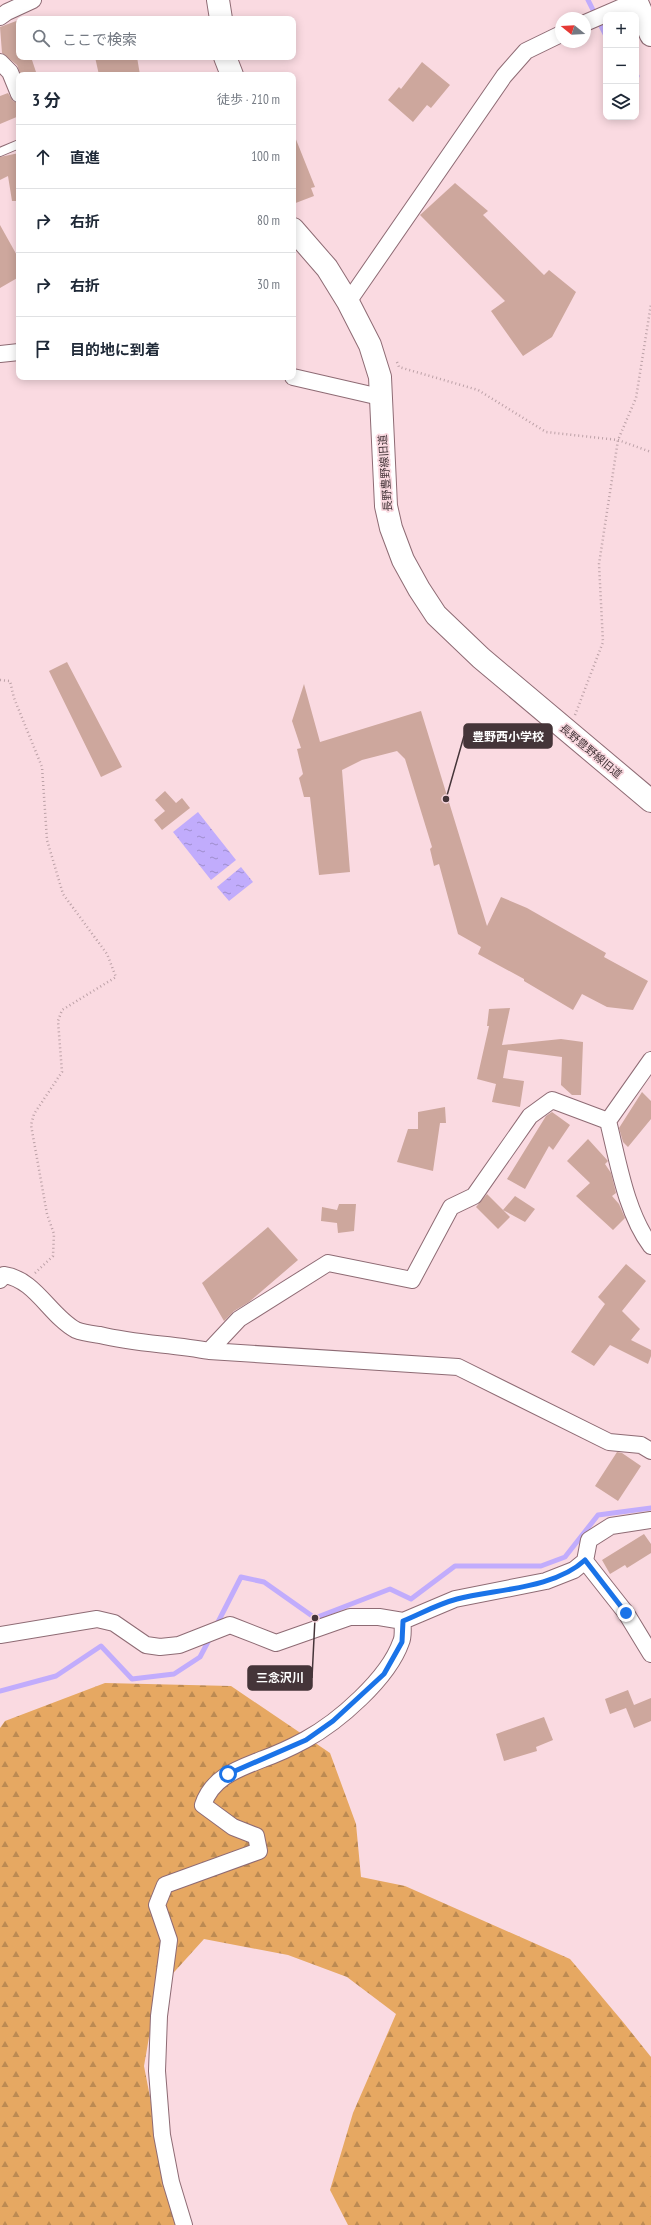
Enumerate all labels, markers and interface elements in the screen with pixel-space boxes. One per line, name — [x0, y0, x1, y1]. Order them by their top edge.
north arrow — [555, 12, 591, 48]
map controls — [603, 12, 639, 120]
button: + — [603, 12, 639, 48]
search box — [16, 16, 296, 60]
icon: search — [30, 27, 52, 49]
text: ここで検索 — [62, 30, 137, 49]
button: − — [603, 48, 639, 84]
button: layers — [603, 84, 639, 120]
text: 3 分 — [32, 89, 61, 111]
text: 徒歩 · 210 m — [217, 91, 280, 108]
icon: ahead — [32, 146, 54, 168]
text: 直進 — [70, 148, 100, 167]
text: 100 m — [251, 148, 280, 165]
icon: right — [32, 210, 54, 232]
text: 右折 — [70, 212, 100, 231]
text: 80 m — [257, 212, 280, 229]
icon: right — [32, 274, 54, 296]
text: 右折 — [70, 276, 100, 295]
text: 30 m — [257, 276, 280, 293]
icon: arrive — [32, 338, 54, 360]
text: 目的地に到着 — [70, 340, 160, 359]
street label: 長野豊野線旧道 — [375, 434, 395, 512]
street label: 長野豊野線旧道 — [557, 721, 625, 781]
callout: 豊野西小学校 — [464, 724, 552, 748]
text: 豊野西小学校 — [472, 729, 544, 744]
route end — [617, 1604, 635, 1622]
callout: 三念沢川 — [248, 1666, 312, 1690]
text: 三念沢川 — [256, 1670, 304, 1685]
route start — [219, 1765, 237, 1783]

